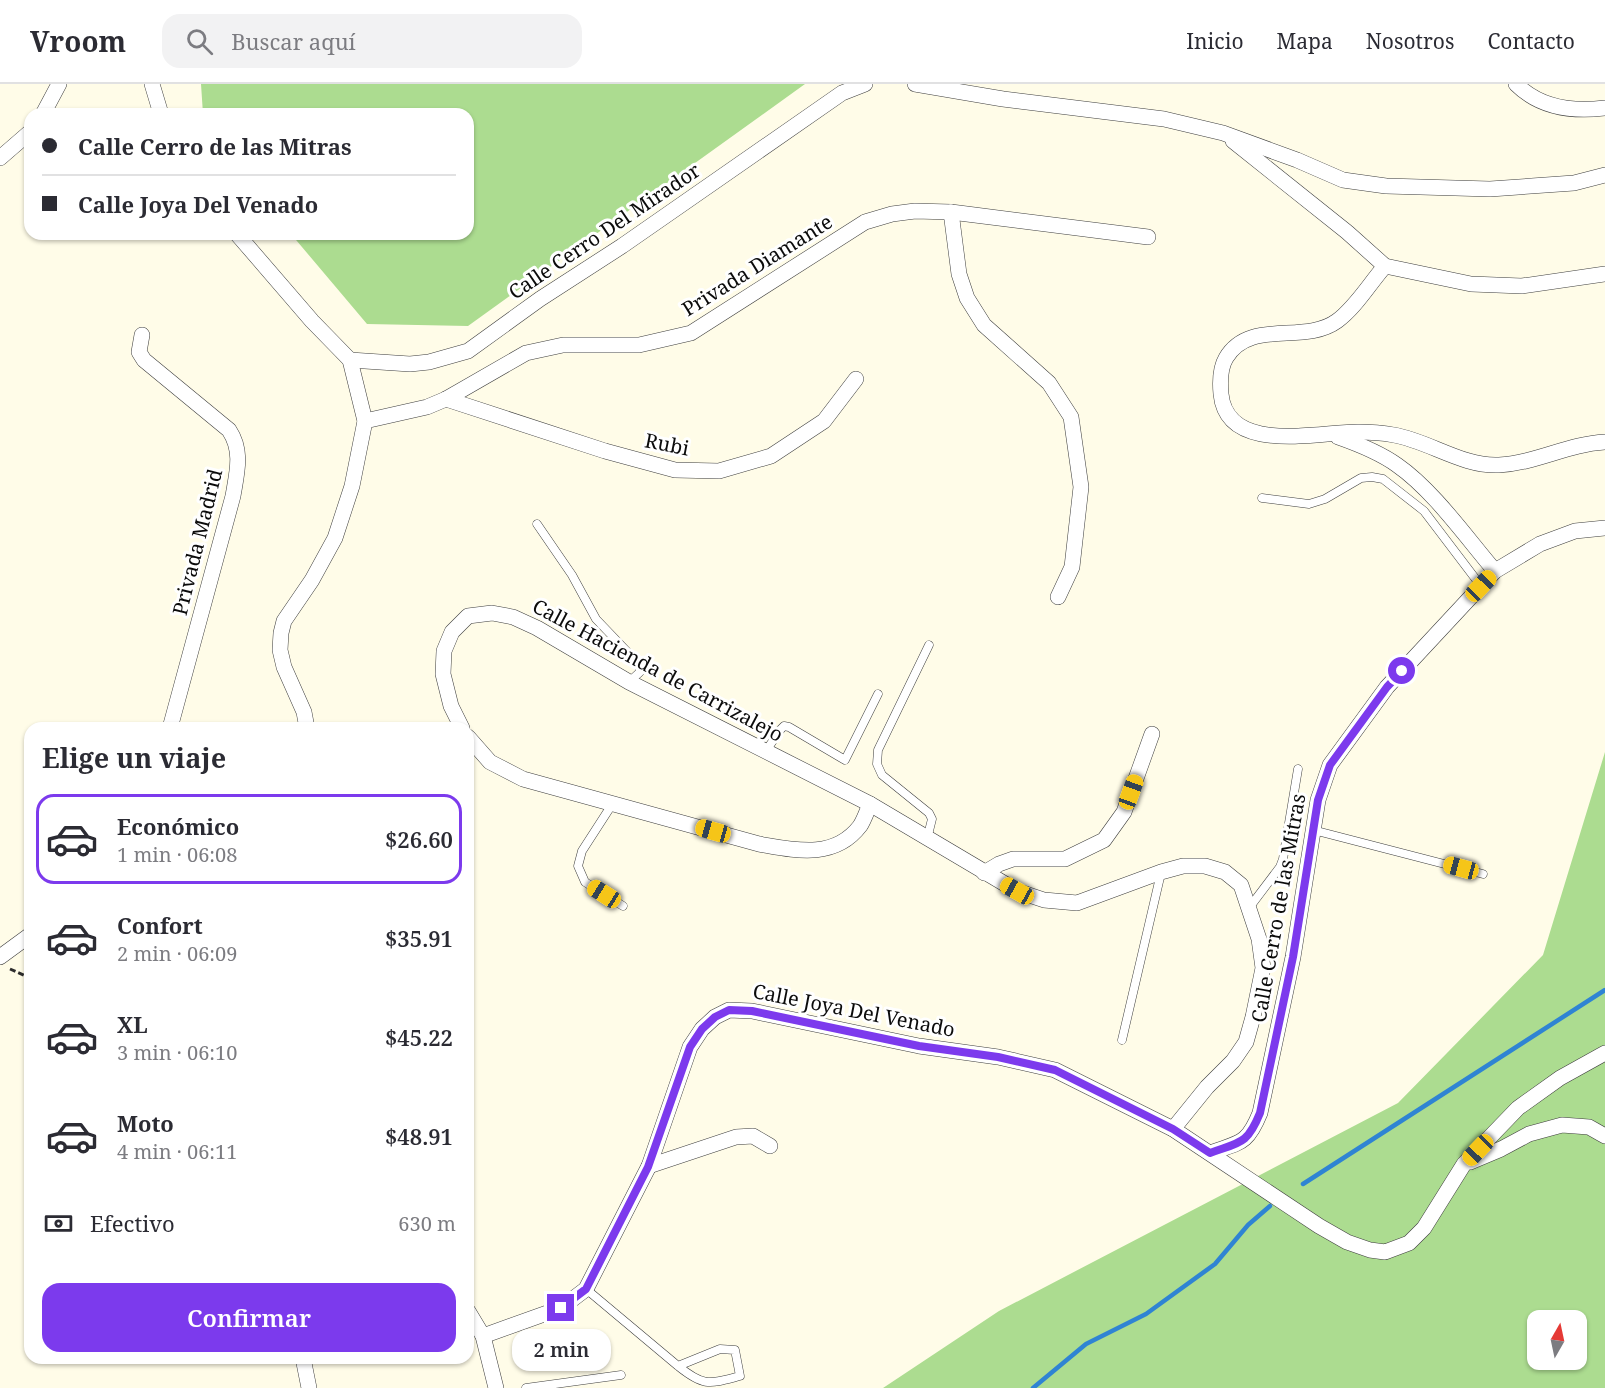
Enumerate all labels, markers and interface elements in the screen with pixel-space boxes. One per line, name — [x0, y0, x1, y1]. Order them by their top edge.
search box — [162, 14, 582, 68]
text: Vroom — [30, 22, 126, 60]
icon: search — [183, 25, 216, 58]
text: Buscar aquí — [231, 26, 356, 56]
text: Inicio — [1186, 27, 1244, 55]
text: Mapa — [1277, 27, 1333, 55]
text: Nosotros — [1366, 27, 1454, 55]
text: Contacto — [1487, 27, 1575, 55]
text: Calle Cerro de las Mitras — [78, 131, 352, 161]
street label: Calle Cerro Del Mirador — [503, 156, 706, 305]
text: Calle Joya Del Venado — [78, 189, 318, 219]
street label: Privada Diamante — [677, 208, 837, 322]
street label: Rubi — [643, 427, 692, 462]
street label: Privada Madrid — [166, 466, 228, 618]
car — [1462, 567, 1500, 605]
street label: Calle Hacienda de Carrizalejo — [528, 592, 788, 748]
route start — [1388, 657, 1415, 684]
text: Elige un viaje — [42, 739, 226, 776]
car — [1116, 772, 1146, 812]
street label: Calle Cerro de las Mitras — [1245, 792, 1311, 1024]
text: Económico — [117, 811, 239, 841]
icon: car — [45, 812, 99, 866]
car — [693, 817, 733, 845]
text: $26.60 — [385, 824, 453, 854]
text: 1 min · 06:08 — [117, 841, 237, 868]
car — [1441, 855, 1481, 881]
car — [997, 874, 1037, 908]
car — [584, 877, 624, 911]
text: Confort — [117, 910, 203, 940]
icon: car — [45, 911, 99, 965]
text: $35.91 — [385, 923, 453, 953]
text: 2 min · 06:09 — [117, 940, 237, 967]
street label: Calle Joya Del Venado — [751, 977, 957, 1043]
text: XL — [117, 1009, 148, 1039]
icon: car — [45, 1010, 99, 1064]
text: $45.22 — [385, 1022, 453, 1052]
text: 3 min · 06:10 — [117, 1039, 237, 1066]
text: Moto — [117, 1108, 174, 1138]
icon: car — [45, 1109, 99, 1163]
text: $48.91 — [385, 1121, 453, 1151]
car — [1459, 1131, 1497, 1169]
text: 4 min · 06:11 — [117, 1138, 237, 1165]
icon: cash — [42, 1207, 75, 1240]
text: Efectivo — [90, 1208, 175, 1238]
text: 630 m — [398, 1210, 456, 1237]
button: Confirmar — [42, 1283, 456, 1352]
route end — [547, 1294, 574, 1321]
north arrow — [1527, 1310, 1587, 1370]
map controls — [1527, 1310, 1587, 1370]
callout: 2 min — [512, 1329, 610, 1371]
text: 2 min — [534, 1336, 589, 1363]

